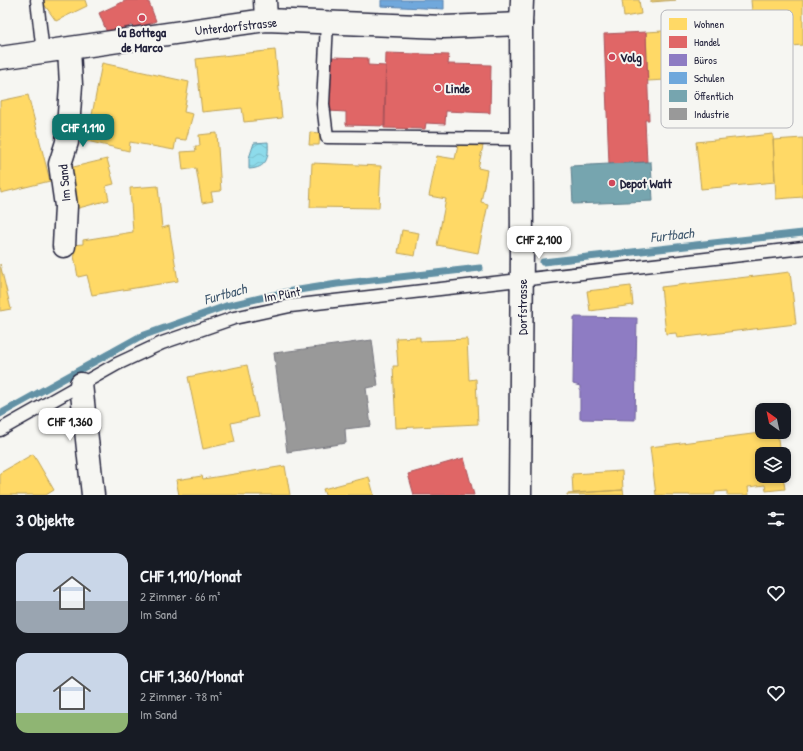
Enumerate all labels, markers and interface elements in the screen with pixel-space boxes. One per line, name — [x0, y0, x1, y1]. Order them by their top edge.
legend — [661, 10, 793, 128]
marker: la Bottega de Marco — [137, 13, 147, 23]
street label: Unterdorfstrasse — [194, 13, 278, 39]
text: Wohnen — [694, 17, 724, 31]
place label: la Bottega de Marco — [118, 23, 167, 56]
text: Handel — [694, 35, 720, 49]
place label: Volg — [620, 48, 642, 67]
marker: Volg — [607, 52, 617, 62]
text: Büros — [694, 53, 717, 67]
text: Schulen — [694, 71, 725, 85]
place label: Linde — [446, 79, 471, 97]
marker: Linde — [433, 83, 443, 93]
text: Öffentlich — [694, 89, 734, 103]
text: Industrie — [694, 107, 730, 121]
pin: CHF 1,110 — [37, 114, 129, 148]
text: CHF 1,110 — [61, 118, 105, 136]
street label: Im Sand — [53, 164, 75, 202]
place label: Depot Watt — [620, 174, 672, 193]
marker: Depot Watt — [607, 178, 617, 188]
water label: Furtbach — [649, 223, 696, 246]
pin: CHF 2,100 — [493, 226, 585, 260]
text: CHF 2,100 — [516, 230, 562, 248]
water label: Furtbach — [201, 278, 250, 309]
street label: Dorfstrasse — [513, 279, 531, 335]
street label: Im Pünt — [262, 282, 302, 306]
north arrow — [755, 403, 791, 439]
map controls — [755, 403, 791, 483]
pin: CHF 1,360 — [24, 408, 116, 442]
text: CHF 1,360 — [47, 412, 93, 430]
button: layers — [755, 447, 791, 483]
text: 3 Objekte — [16, 508, 74, 531]
icon: filters — [765, 508, 787, 530]
text: CHF 1,110/Monat — [140, 564, 241, 587]
icon: home — [48, 569, 96, 617]
icon: heart — [765, 582, 787, 604]
text: 2 Zimmer · 66 m² — [140, 587, 220, 605]
text: Im Sand — [140, 605, 177, 623]
text: CHF 1,360/Monat — [140, 664, 244, 687]
icon: home — [48, 669, 96, 717]
icon: heart — [765, 682, 787, 704]
text: 2 Zimmer · 78 m² — [140, 687, 222, 705]
text: Im Sand — [140, 705, 177, 723]

